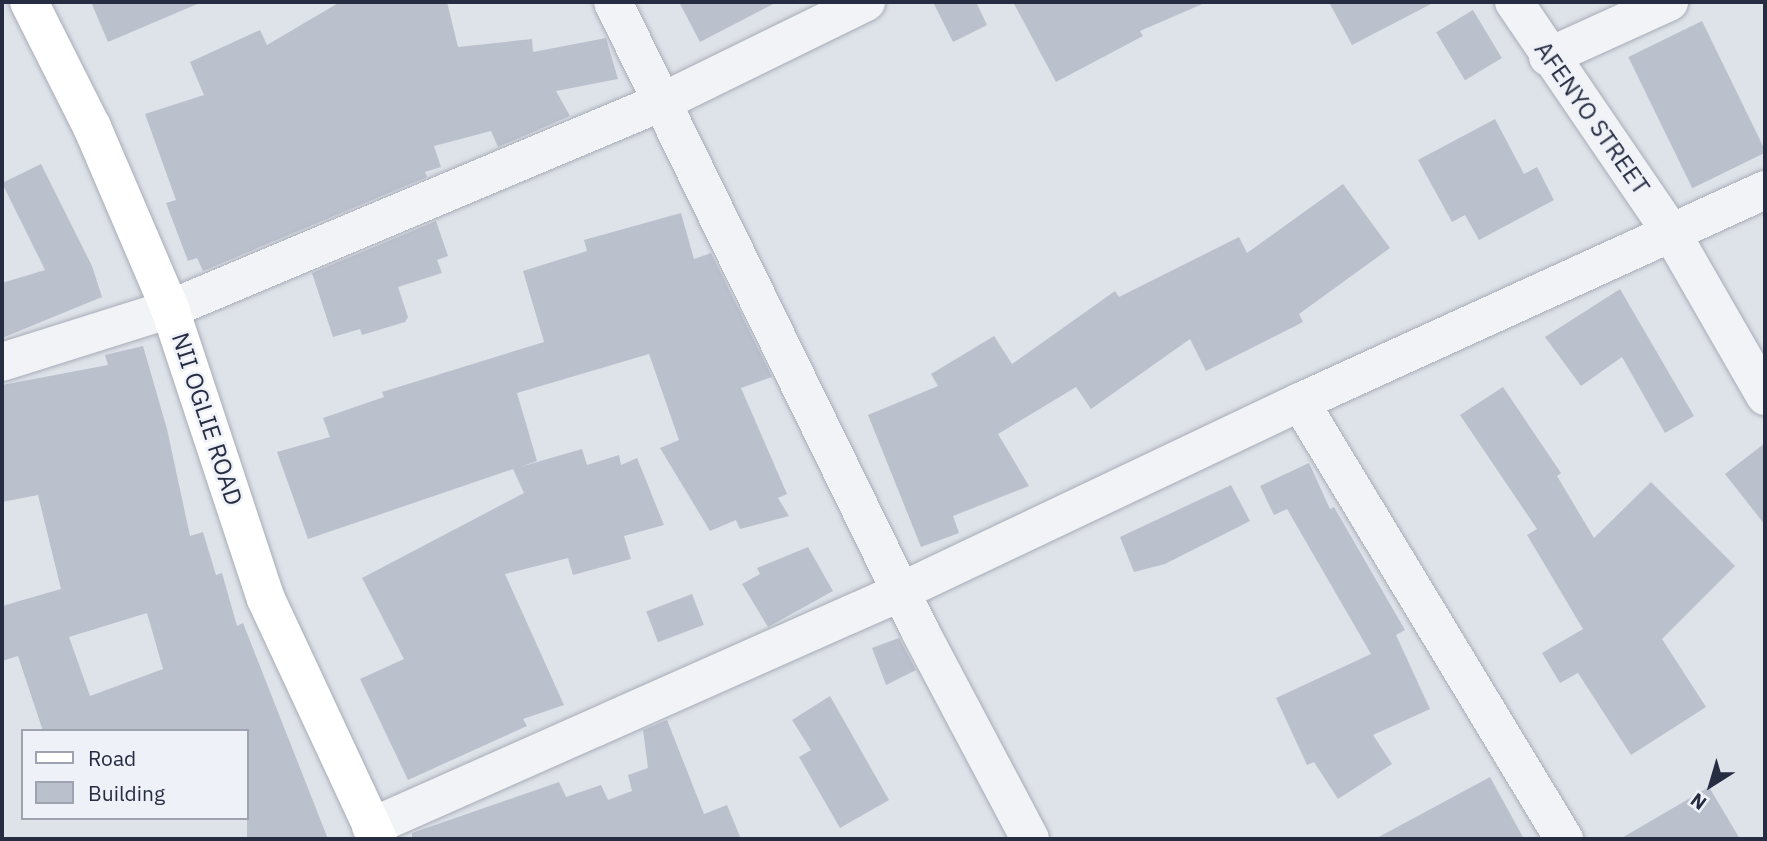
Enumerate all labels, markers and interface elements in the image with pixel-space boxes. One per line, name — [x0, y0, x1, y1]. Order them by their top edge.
street label: AFENYO STREET — [1528, 36, 1656, 200]
street label: NII OGLIE ROAD — [165, 329, 249, 509]
legend — [21, 729, 248, 820]
text: Road — [88, 744, 136, 772]
north arrow — [1676, 750, 1746, 820]
text: Building — [88, 779, 165, 807]
text: N — [1686, 788, 1711, 816]

